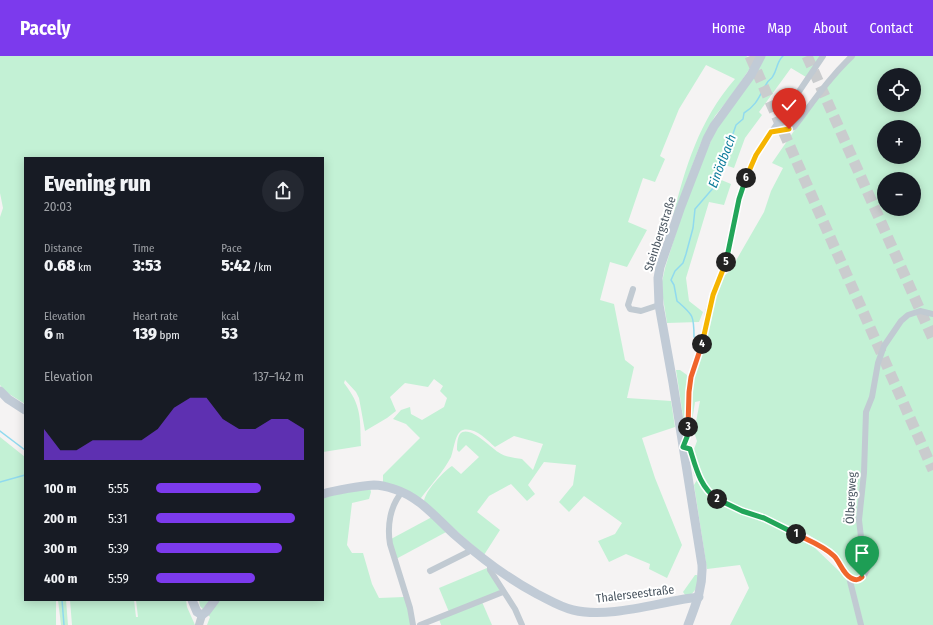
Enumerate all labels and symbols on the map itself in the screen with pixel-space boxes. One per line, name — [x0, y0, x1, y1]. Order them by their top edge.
pin — [772, 88, 806, 129]
water label: Einödbach — [705, 132, 739, 190]
pin: 6 — [736, 168, 756, 188]
street label: Steinbergstraße — [641, 195, 679, 273]
pin: 5 — [716, 252, 736, 272]
pin: 4 — [692, 334, 712, 354]
pin: 3 — [678, 417, 698, 437]
street label: Ölbergweg — [841, 471, 859, 524]
pin: 2 — [707, 489, 727, 509]
pin: 1 — [786, 524, 806, 544]
pin — [845, 536, 879, 577]
street label: Thalerseestraße — [595, 582, 675, 606]

